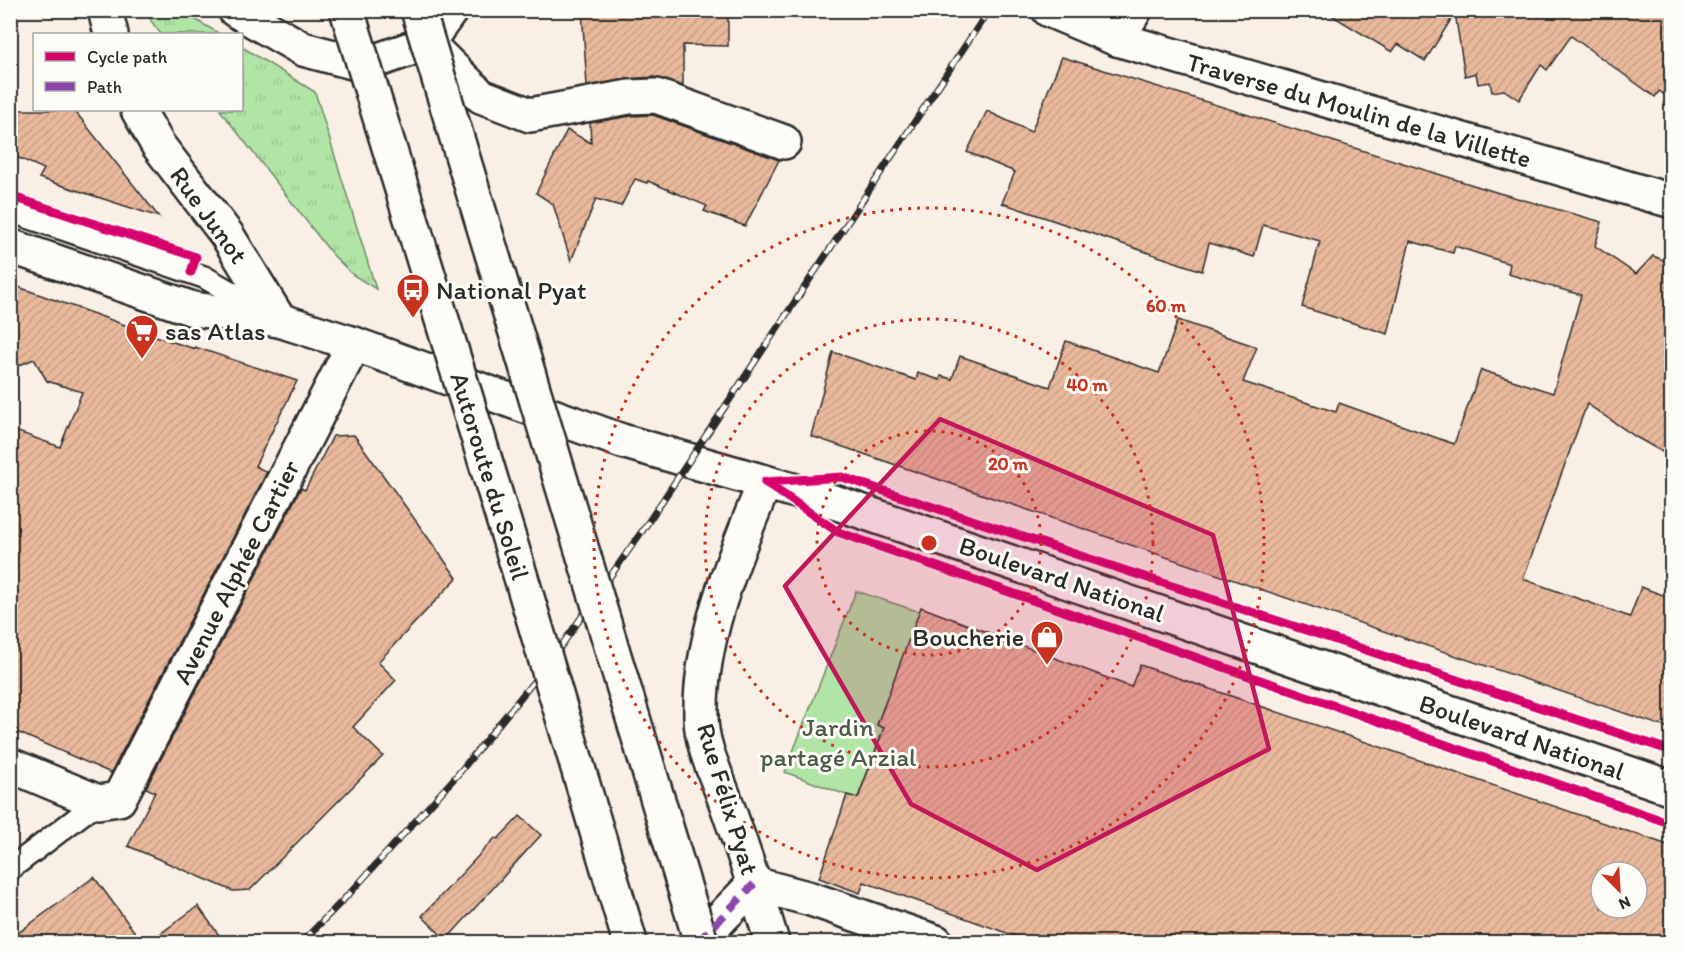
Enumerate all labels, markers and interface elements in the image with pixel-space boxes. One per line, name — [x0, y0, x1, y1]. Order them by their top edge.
legend — [33, 33, 243, 111]
street label: Traverse du Moulin de la Villette — [1183, 45, 1535, 175]
text: Cycle path — [87, 46, 168, 68]
text: Path — [87, 76, 122, 98]
street label: Rue Junot — [163, 160, 255, 270]
bus stop icon: National Pyat — [395, 272, 431, 319]
place label: National Pyat — [436, 274, 587, 306]
text: 60 m — [1146, 295, 1187, 317]
supermarket icon: sas Atlas — [124, 313, 160, 360]
place label: sas Atlas — [165, 315, 266, 347]
street label: Autoroute du Soleil — [443, 368, 537, 584]
text: 40 m — [1066, 374, 1108, 396]
text: 20 m — [988, 453, 1029, 475]
street label: Avenue Alphée Cartier — [166, 454, 306, 689]
street label: Boulevard National — [955, 529, 1169, 629]
centre of rings — [919, 533, 939, 553]
shop icon: Boucherie — [1029, 619, 1065, 666]
place label: Boucherie — [912, 621, 1024, 653]
street label: Boulevard National — [1415, 687, 1629, 787]
park label: Jardin partagé Arzial — [760, 711, 916, 773]
street label: Rue Félix Pyat — [690, 719, 766, 879]
north arrow — [1589, 860, 1649, 920]
text: N — [1616, 892, 1634, 914]

